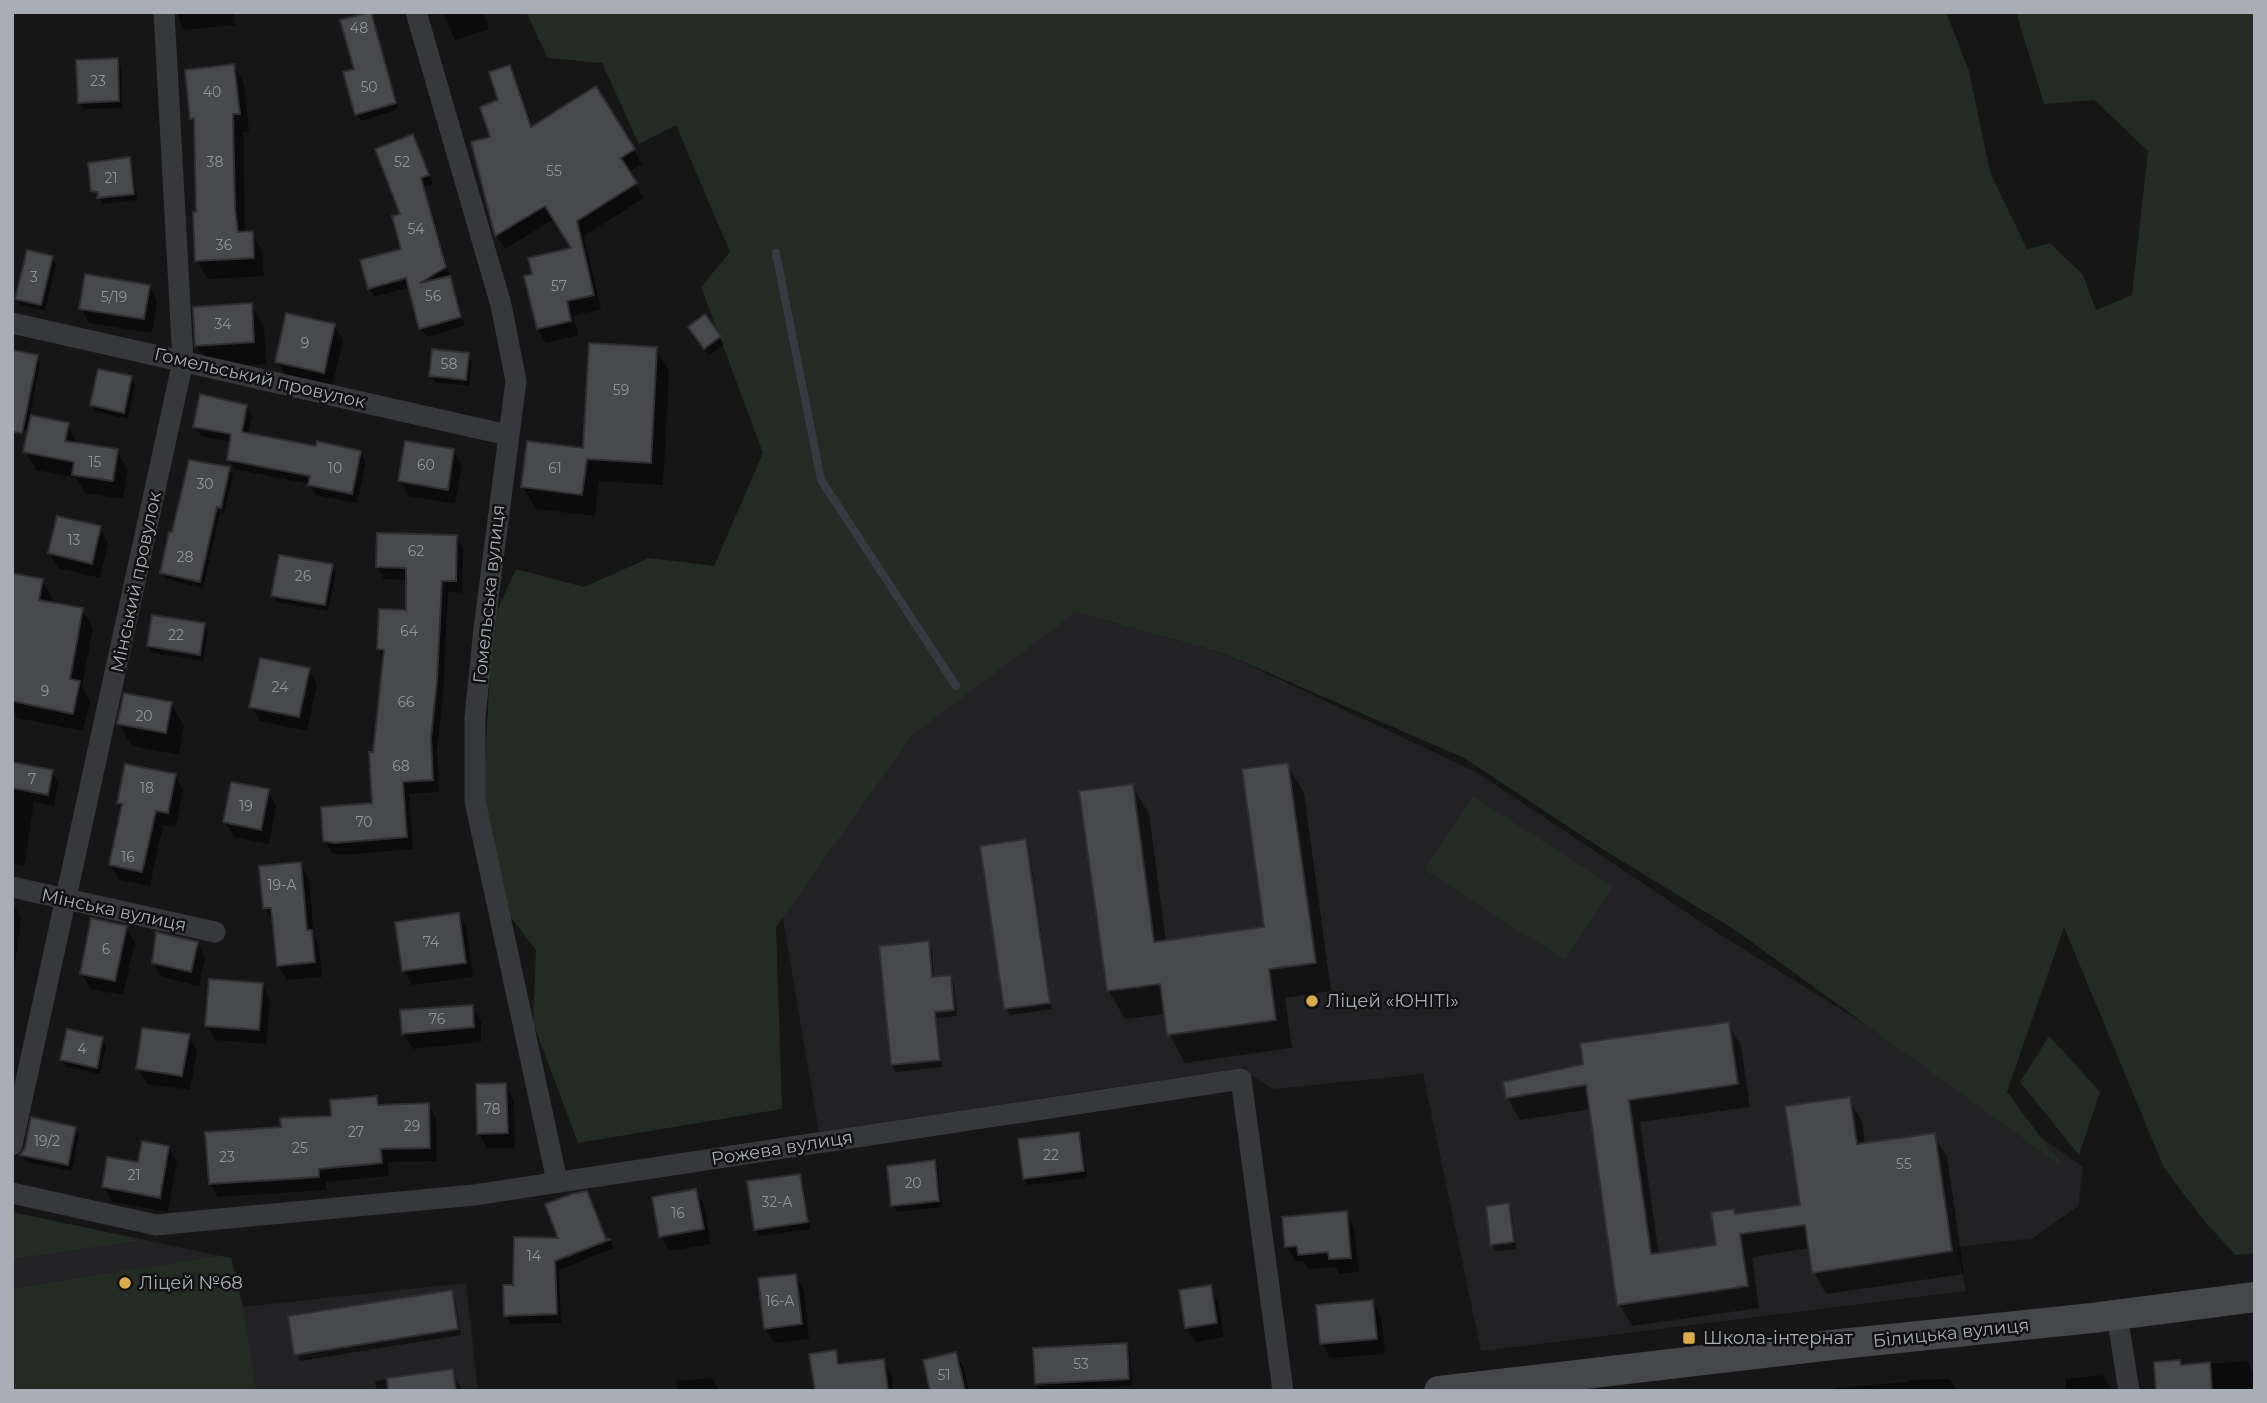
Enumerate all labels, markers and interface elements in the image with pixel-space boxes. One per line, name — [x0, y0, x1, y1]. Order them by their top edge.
house number: 48 — [350, 19, 368, 37]
house number: 23 — [90, 72, 106, 90]
house number: 50 — [360, 78, 378, 96]
house number: 40 — [203, 83, 221, 101]
house number: 38 — [207, 153, 223, 171]
house number: 52 — [394, 153, 410, 171]
house number: 55 — [546, 162, 562, 180]
house number: 21 — [104, 169, 118, 187]
house number: 54 — [407, 220, 425, 238]
house number: 36 — [216, 236, 233, 254]
house number: 3 — [30, 268, 38, 286]
house number: 57 — [551, 277, 567, 295]
house number: 56 — [425, 287, 442, 305]
house number: 5/19 — [101, 288, 127, 306]
house number: 34 — [214, 315, 232, 333]
house number: 9 — [301, 334, 309, 352]
street label: Гомельський провулок — [152, 343, 368, 413]
house number: 58 — [441, 355, 457, 373]
house number: 59 — [613, 381, 629, 399]
house number: 15 — [89, 453, 102, 471]
house number: 60 — [417, 456, 435, 474]
house number: 10 — [328, 459, 342, 477]
house number: 61 — [548, 459, 562, 477]
house number: 30 — [196, 475, 214, 493]
street label: Мінський провулок — [106, 489, 166, 674]
street label: Гомельська вулиця — [469, 504, 509, 684]
house number: 13 — [68, 531, 81, 549]
house number: 62 — [408, 542, 424, 560]
house number: 28 — [177, 548, 194, 566]
house number: 26 — [295, 567, 312, 585]
house number: 64 — [400, 622, 419, 640]
house number: 22 — [168, 626, 184, 644]
house number: 24 — [272, 678, 289, 696]
house number: 9 — [41, 682, 49, 700]
house number: 66 — [397, 693, 415, 711]
house number: 20 — [135, 707, 153, 725]
house number: 68 — [392, 757, 410, 775]
house number: 7 — [28, 770, 36, 788]
house number: 18 — [140, 779, 154, 797]
house number: 19 — [239, 797, 253, 815]
house number: 70 — [355, 813, 373, 831]
house number: 16 — [121, 848, 135, 866]
house number: 19-А — [267, 876, 297, 894]
street label: Мінська вулиця — [39, 884, 189, 936]
house number: 74 — [423, 933, 440, 951]
house number: 6 — [102, 940, 111, 958]
place label: Ліцей «ЮНІТІ» — [1326, 990, 1459, 1012]
marker: Ліцей «ЮНІТІ» — [1304, 993, 1320, 1009]
house number: 76 — [429, 1010, 446, 1028]
house number: 4 — [77, 1040, 87, 1058]
house number: 78 — [484, 1100, 501, 1118]
house number: 29 — [404, 1117, 420, 1135]
house number: 27 — [348, 1123, 364, 1141]
street label: Рожева вулиця — [710, 1126, 854, 1170]
house number: 19/2 — [34, 1132, 60, 1150]
house number: 25 — [292, 1139, 308, 1157]
house number: 22 — [1043, 1146, 1059, 1164]
house number: 23 — [219, 1148, 235, 1166]
house number: 55 — [1896, 1155, 1912, 1173]
house number: 21 — [127, 1166, 141, 1184]
house number: 20 — [904, 1174, 922, 1192]
house number: 32-А — [761, 1193, 793, 1211]
house number: 16 — [671, 1204, 685, 1222]
house number: 14 — [527, 1247, 542, 1265]
place label: Ліцей №68 — [139, 1272, 243, 1294]
marker: Ліцей №68 — [117, 1275, 133, 1291]
house number: 16-А — [765, 1292, 795, 1310]
street label: Білицька вулиця — [1872, 1314, 2030, 1352]
place label: Школа-інтернат — [1703, 1327, 1853, 1349]
marker: Школа-інтернат — [1681, 1330, 1697, 1346]
house number: 53 — [1073, 1355, 1089, 1373]
house number: 51 — [938, 1366, 950, 1384]

